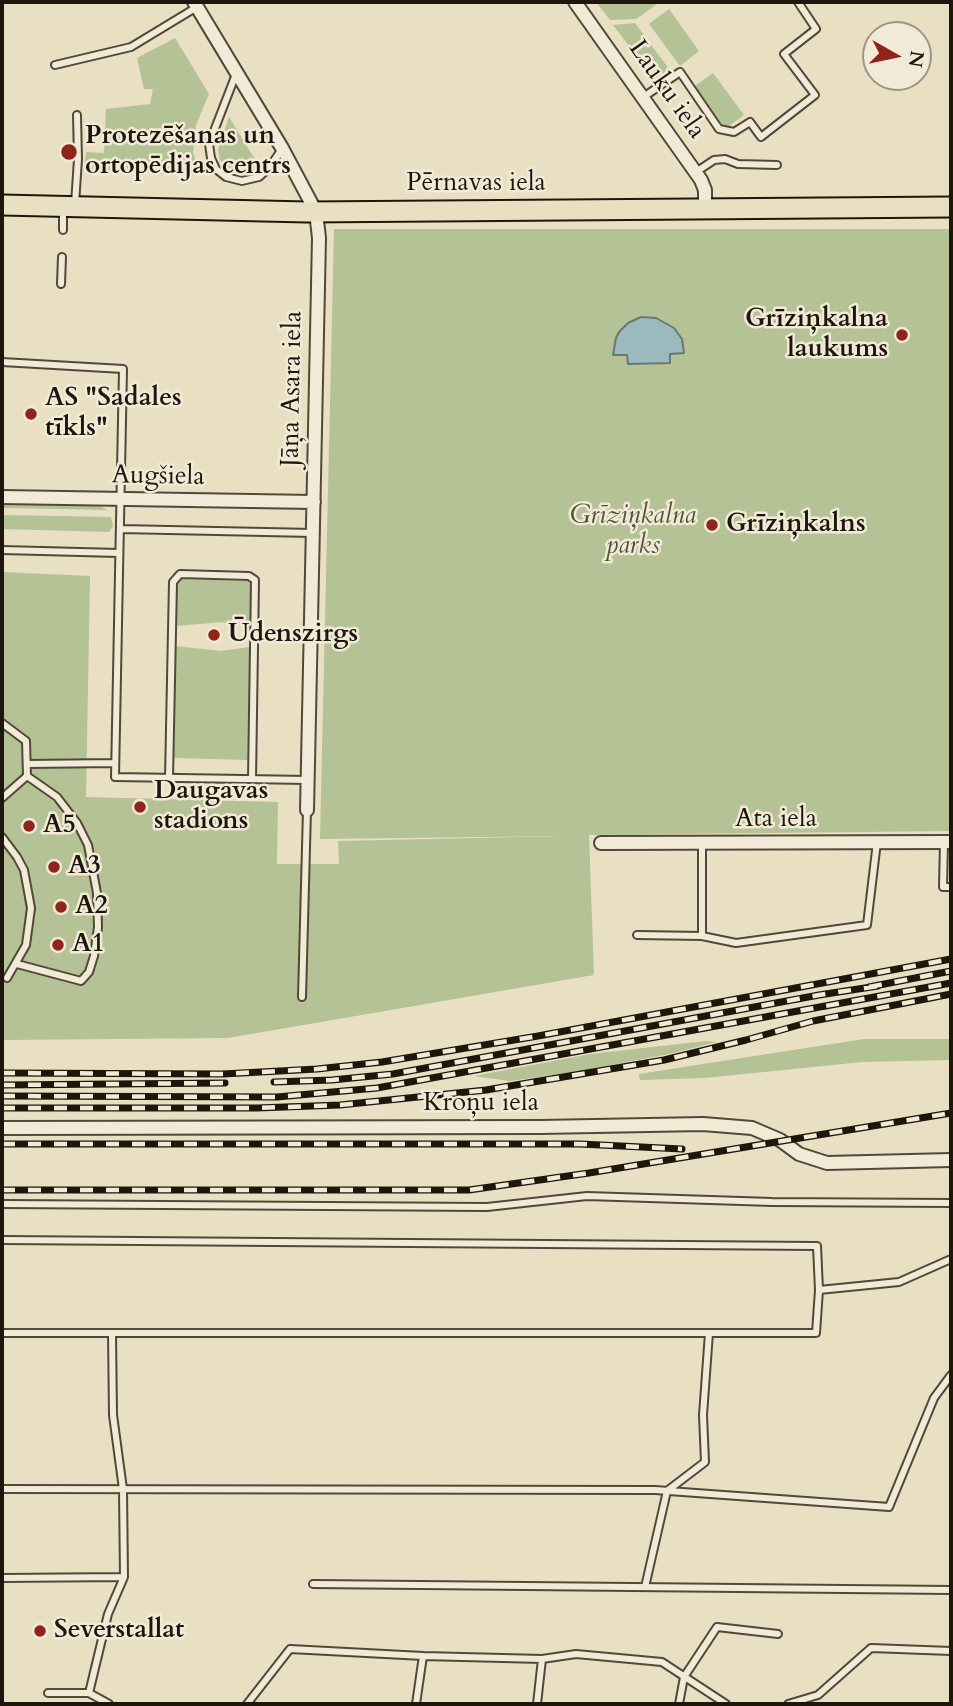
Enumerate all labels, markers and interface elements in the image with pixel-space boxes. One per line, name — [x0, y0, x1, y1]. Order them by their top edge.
north arrow — [862, 21, 932, 91]
street label: Lauku iela — [621, 35, 711, 145]
text: N — [902, 49, 930, 69]
place label: Protezēšanas un ortopēdijas centrs — [85, 121, 291, 182]
marker: Protezēšanas un ortopēdijas centrs — [59, 142, 79, 162]
street label: Pērnavas iela — [406, 168, 546, 200]
place label: Grīziņkalna laukums — [745, 304, 888, 366]
street label: Jāņa Asara iela — [276, 311, 310, 467]
marker: Grīziņkalna laukums — [894, 327, 910, 343]
place label: AS "Sadales tīkls" — [45, 383, 182, 444]
marker: AS "Sadales tīkls" — [23, 406, 39, 422]
street label: Augšiela — [111, 461, 205, 493]
park label: Grīziņkalna parks — [570, 501, 696, 562]
place label: Grīziņkalns — [726, 509, 866, 541]
marker: Grīziņkalns — [704, 517, 720, 533]
place label: Ūdenszirgs — [228, 619, 358, 651]
marker: Ūdenszirgs — [206, 627, 222, 643]
place label: Daugavas stadions — [154, 776, 268, 838]
marker: Daugavas stadions — [132, 799, 148, 815]
street label: Ata iela — [735, 804, 817, 836]
place label: A5 — [43, 810, 76, 842]
marker: A5 — [21, 818, 37, 834]
place label: A3 — [68, 851, 101, 883]
marker: A3 — [46, 859, 62, 875]
place label: A2 — [75, 891, 108, 923]
marker: A2 — [53, 899, 69, 915]
place label: A1 — [72, 929, 105, 961]
marker: A1 — [50, 937, 66, 953]
street label: Kroņu iela — [423, 1088, 539, 1120]
place label: Severstallat — [54, 1615, 184, 1647]
marker: Severstallat — [32, 1623, 48, 1639]

